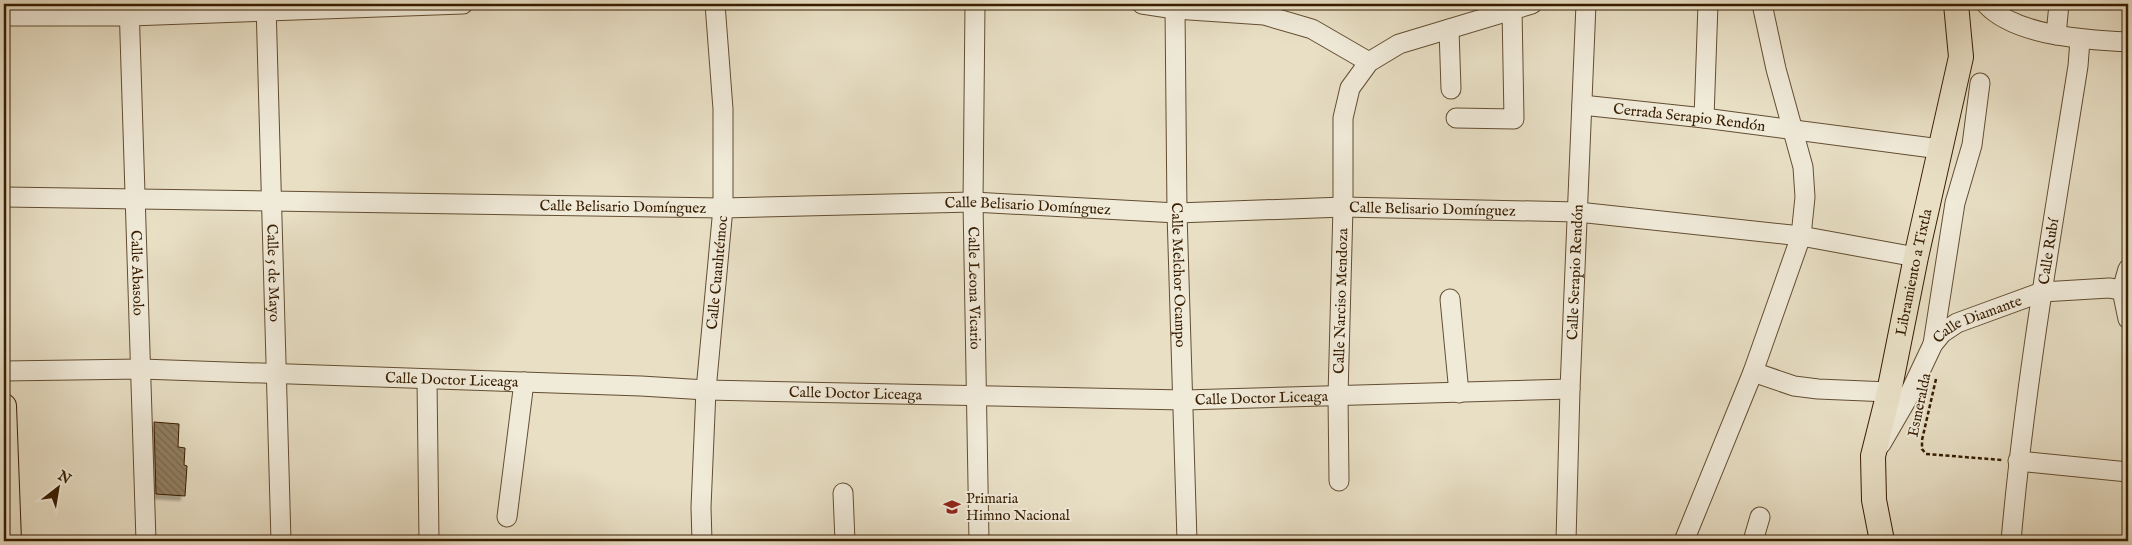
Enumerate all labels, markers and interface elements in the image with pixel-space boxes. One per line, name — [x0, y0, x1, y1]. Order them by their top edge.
street label: Cerrada Serapio Rendón — [1612, 99, 1767, 136]
street label: Calle Belisario Domínguez — [944, 193, 1111, 219]
street label: Calle Belisario Domínguez — [539, 196, 706, 218]
street label: Calle Belisario Domínguez — [1349, 198, 1516, 221]
street label: Calle Melchor Ocampo — [1167, 202, 1190, 348]
street label: Calle Serapio Rendón — [1563, 204, 1588, 340]
street label: Libramiento a Tixtla — [1891, 207, 1937, 337]
street label: Calle Cuauhtémoc — [703, 215, 732, 331]
street label: Calle Rubí — [2034, 216, 2064, 286]
street label: Calle 5 de Mayo — [262, 224, 284, 322]
street label: Calle Leona Vicario — [963, 226, 985, 350]
street label: Calle Narciso Mendoza — [1330, 227, 1352, 374]
street label: Calle Abasolo — [126, 230, 148, 316]
street label: Calle Diamante — [1929, 291, 2024, 347]
street label: Calle Doctor Liceaga — [385, 368, 519, 392]
street label: Esmeralda — [1903, 371, 1936, 439]
street label: Calle Doctor Liceaga — [789, 383, 923, 405]
street label: Calle Doctor Liceaga — [1195, 387, 1329, 410]
north arrow — [32, 462, 82, 512]
text: N — [53, 466, 74, 489]
place label: Primaria Himno Nacional — [966, 489, 1071, 525]
school or university icon: Primaria Himno Nacional — [942, 497, 962, 517]

